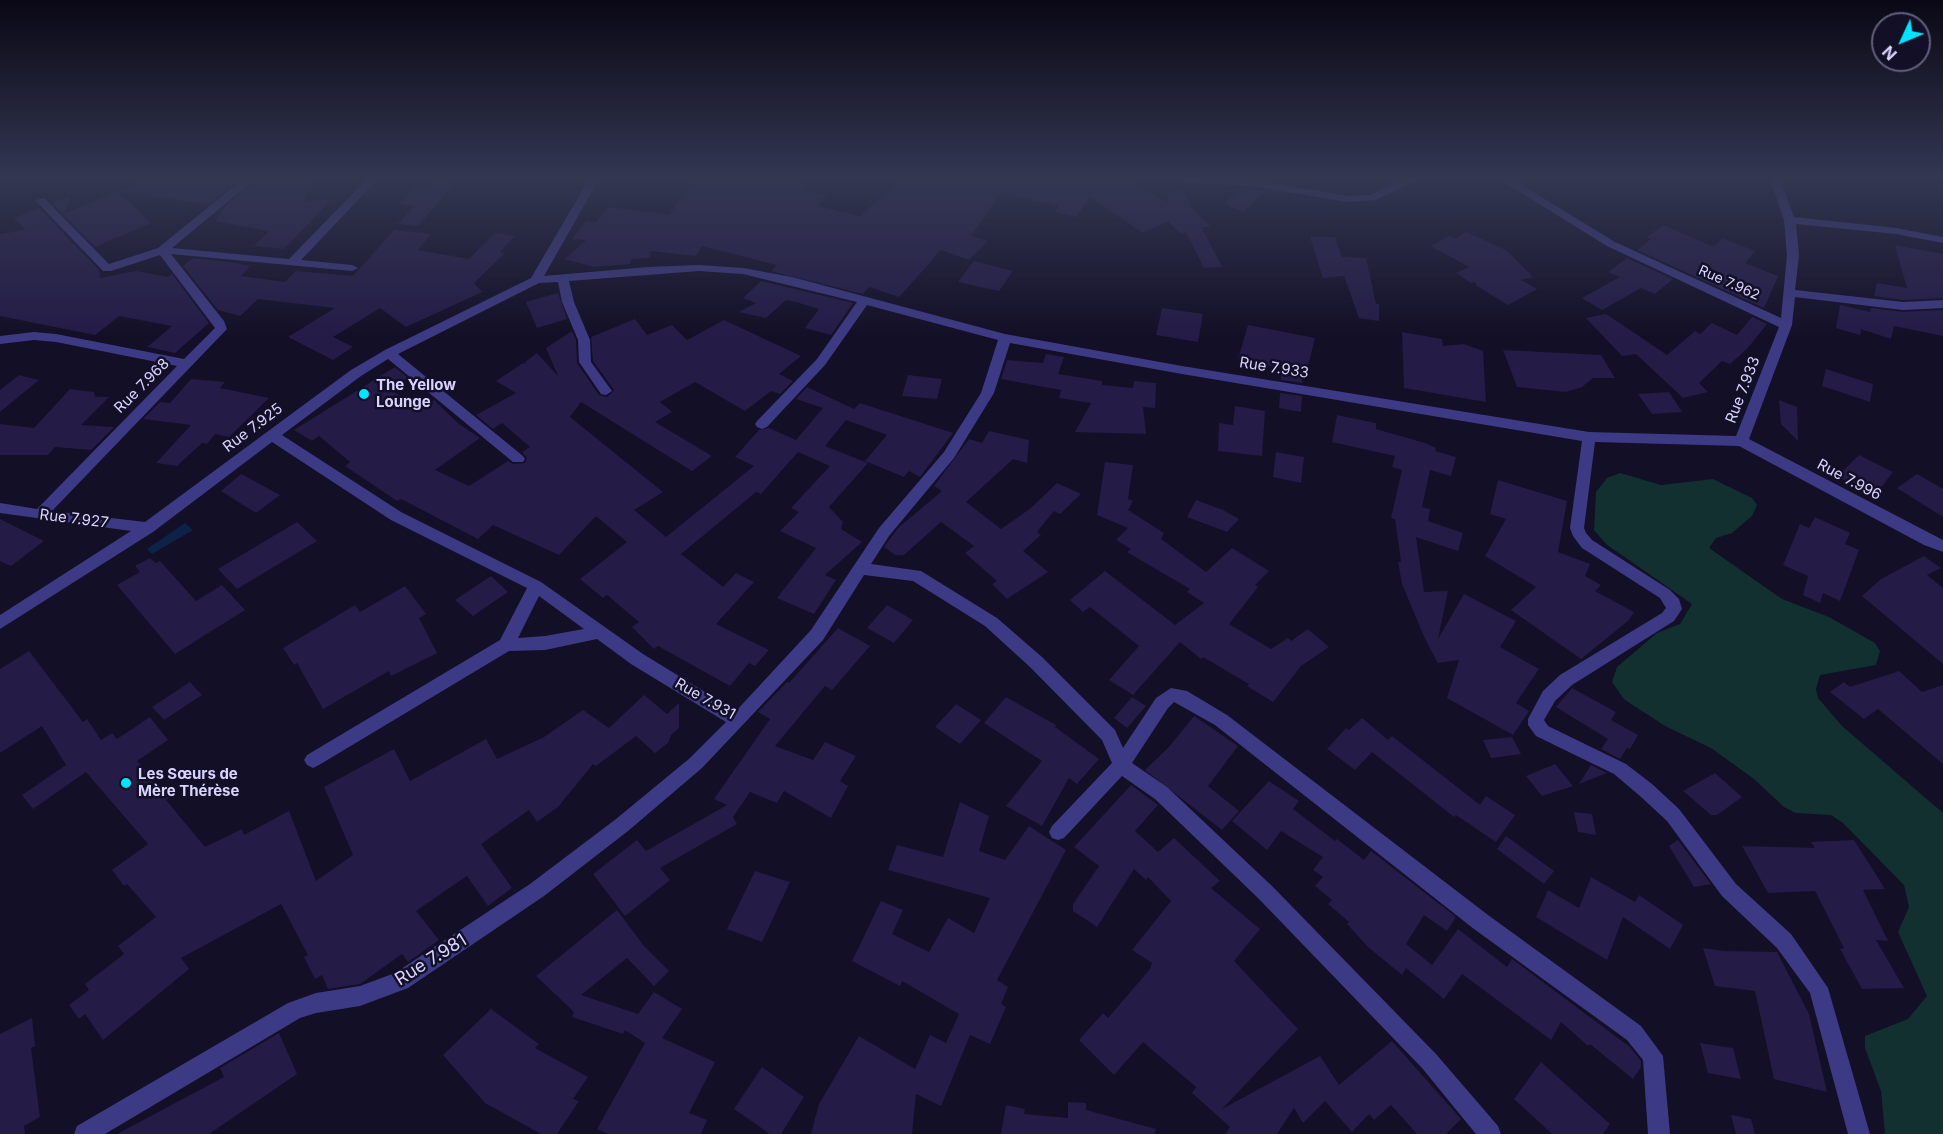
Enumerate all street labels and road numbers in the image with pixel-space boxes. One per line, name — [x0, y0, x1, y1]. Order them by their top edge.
street label: Rue 7.962 — [1696, 262, 1762, 304]
street label: Rue 7.933 — [1238, 354, 1310, 382]
street label: Rue 7.933 — [1722, 354, 1764, 426]
street label: Rue 7.968 — [111, 355, 173, 417]
street label: Rue 7.925 — [220, 400, 286, 456]
street label: Rue 7.996 — [1814, 456, 1884, 504]
street label: Rue 7.927 — [39, 506, 109, 532]
street label: Rue 7.931 — [671, 674, 739, 724]
street label: Rue 7.981 — [391, 930, 471, 990]

